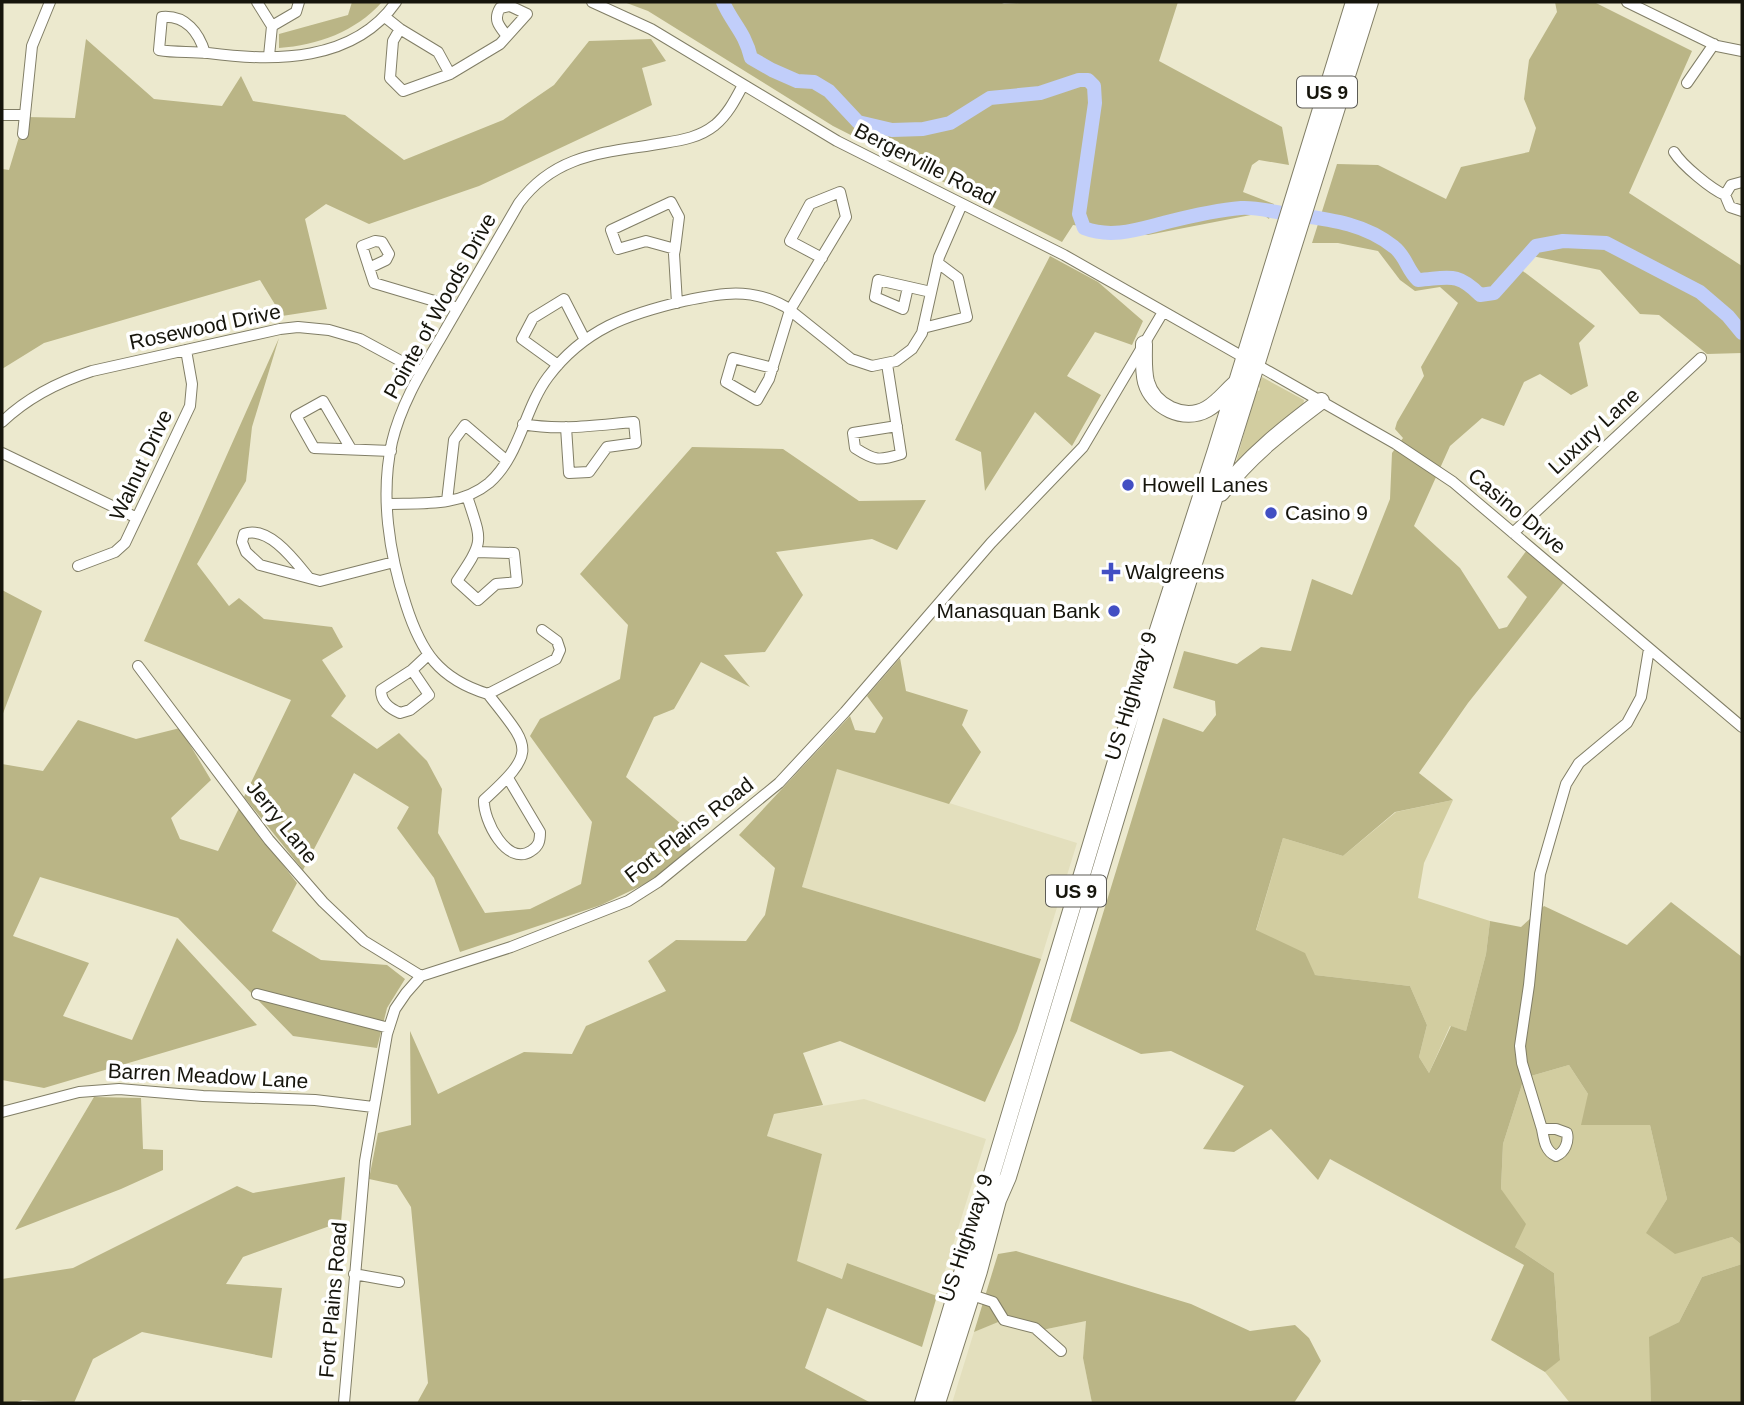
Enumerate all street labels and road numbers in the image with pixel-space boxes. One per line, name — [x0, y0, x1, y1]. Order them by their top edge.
road number: US 9 — [1297, 76, 1357, 108]
street label: Bergerville Road — [851, 118, 1000, 209]
street label: Pointe of Woods Drive — [379, 209, 500, 403]
street label: Rosewood Drive — [127, 299, 283, 354]
street label: Luxury Lane — [1544, 383, 1644, 478]
street label: Walnut Drive — [105, 406, 176, 524]
street label: Casino Drive — [1464, 463, 1571, 558]
street label: US Highway 9 — [1100, 629, 1161, 763]
street label: Fort Plains Road — [620, 772, 757, 887]
street label: Jerry Lane — [242, 776, 323, 867]
road number: US 9 — [1046, 876, 1106, 906]
street label: Barren Meadow Lane — [107, 1059, 309, 1092]
street label: US Highway 9 — [934, 1171, 997, 1305]
street label: Fort Plains Road — [314, 1221, 351, 1379]

